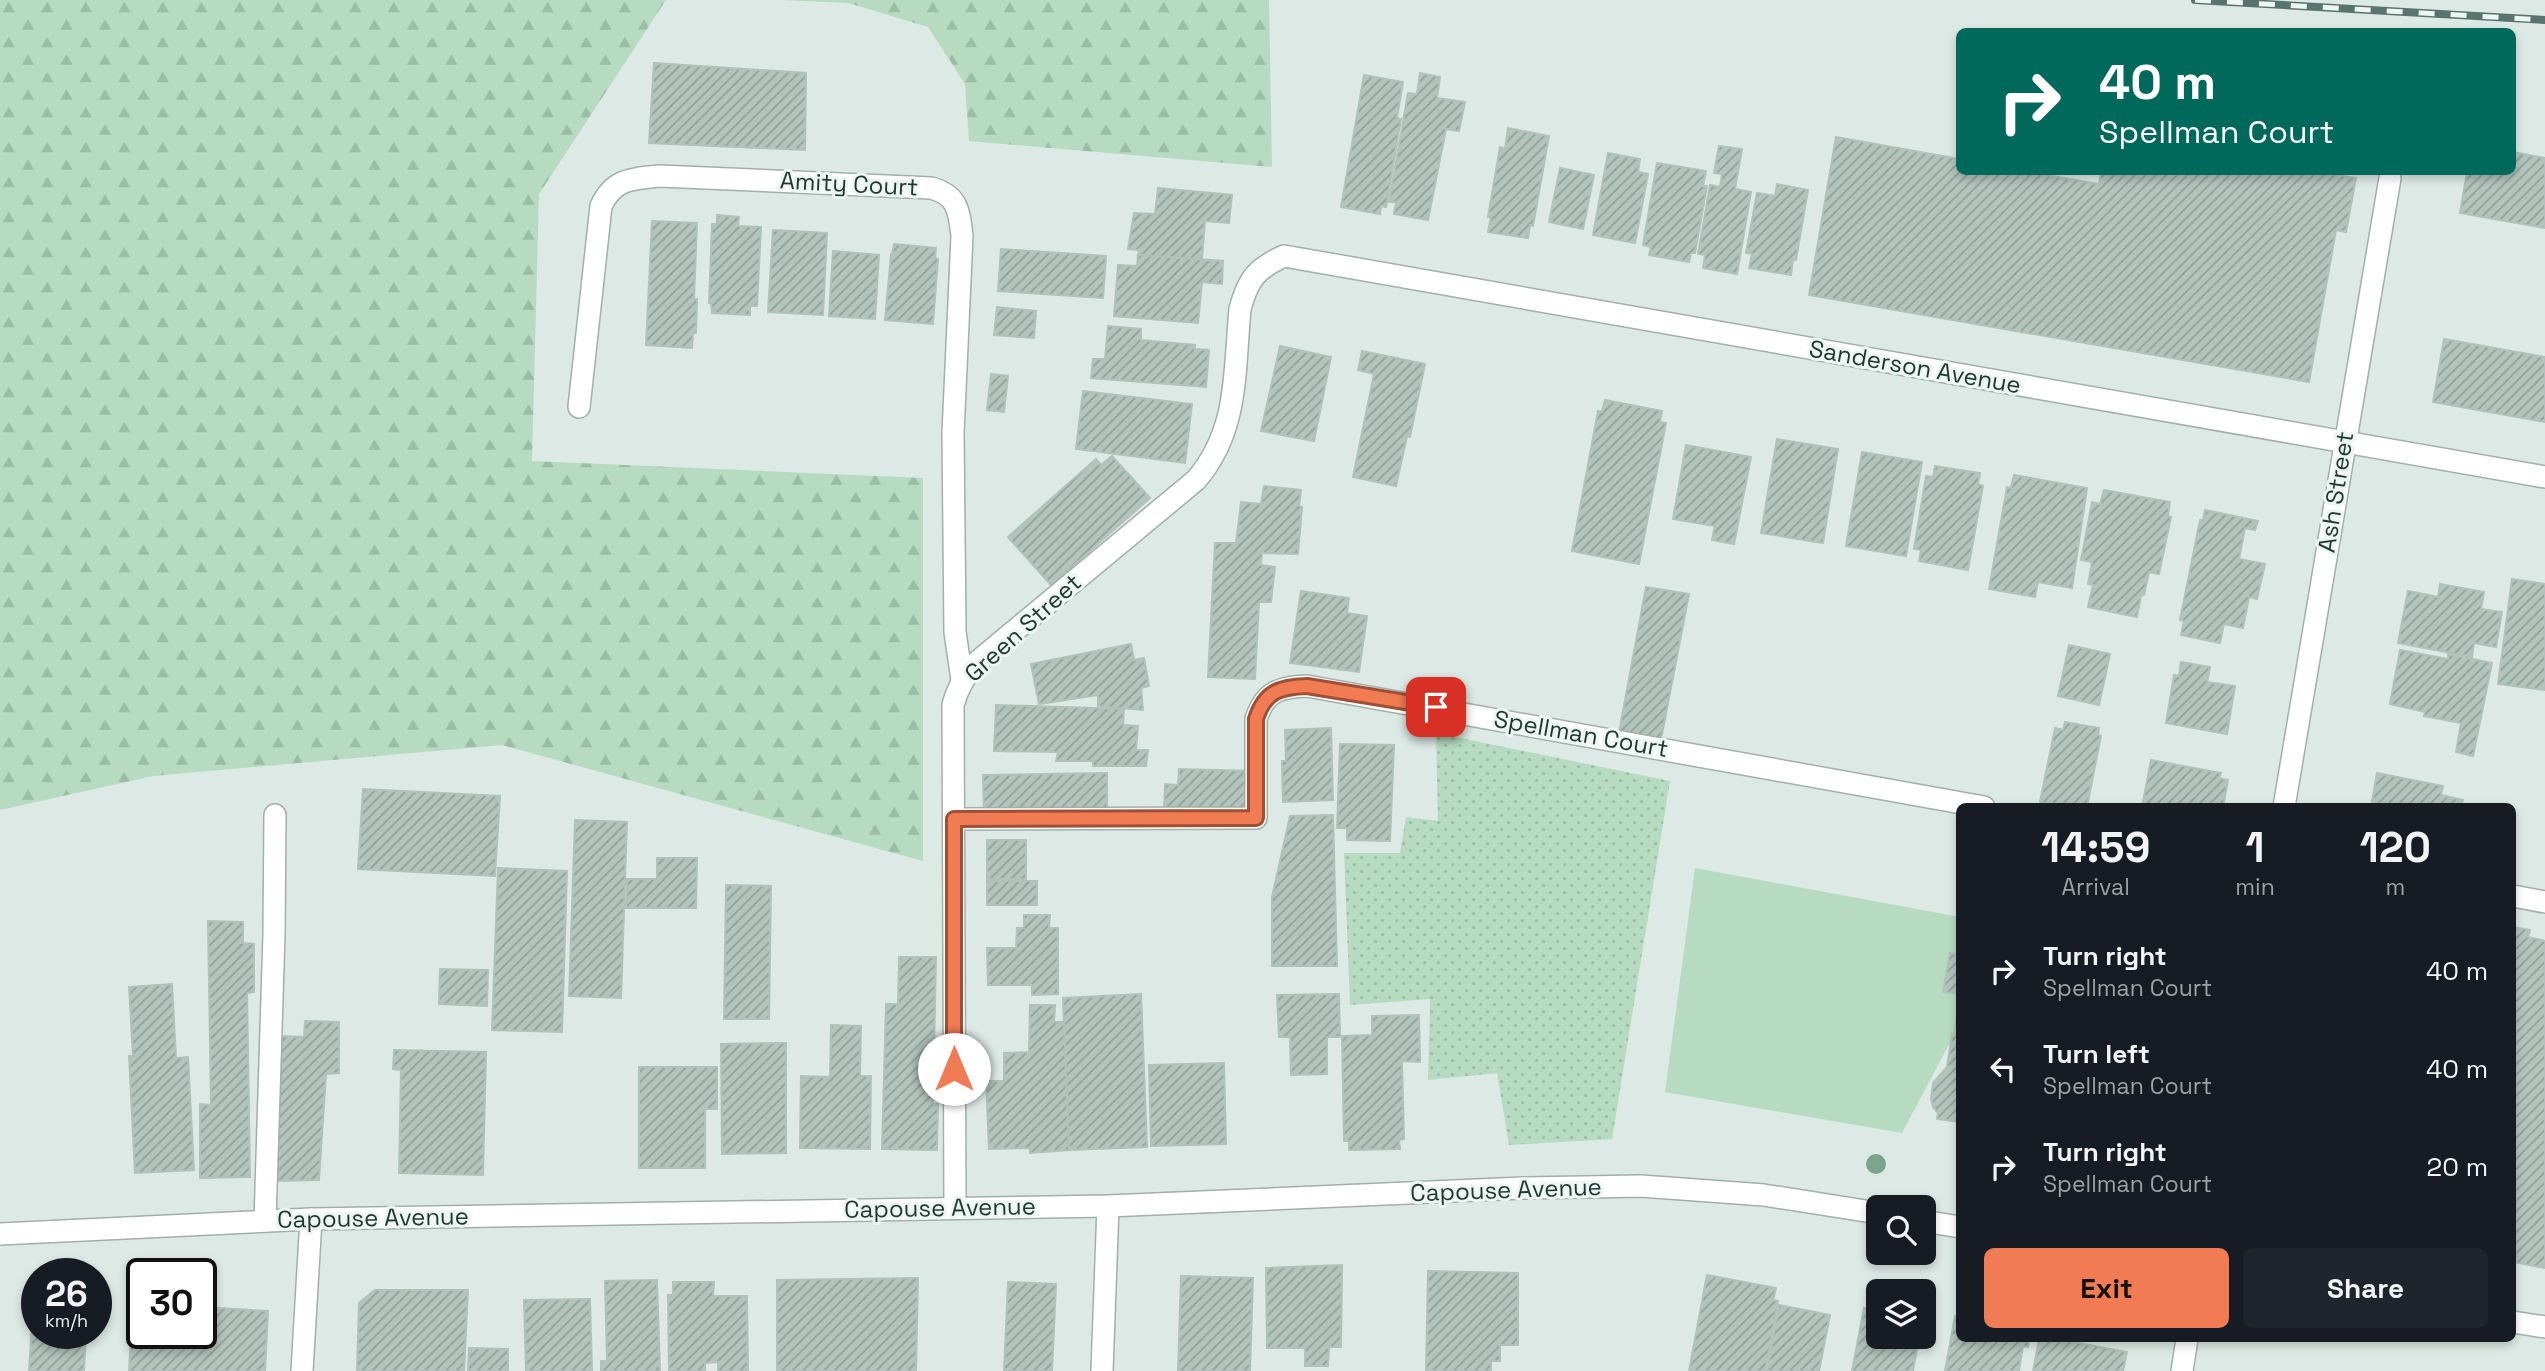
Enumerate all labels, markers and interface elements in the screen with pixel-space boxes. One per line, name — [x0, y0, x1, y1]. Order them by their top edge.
text: 40 m — [2099, 51, 2216, 113]
icon: right — [1984, 56, 2075, 147]
text: Spellman Court — [2099, 112, 2334, 152]
street label: Amity Court — [779, 164, 919, 203]
street label: Sanderson Avenue — [1807, 333, 2023, 400]
street label: Ash Street — [2311, 429, 2360, 555]
street label: Green Street — [958, 567, 1088, 688]
pin — [1406, 677, 1466, 737]
icon: arrive — [1417, 688, 1455, 726]
street label: Spellman Court — [1491, 703, 1671, 764]
text: 14:59 — [2041, 821, 2150, 874]
text: 1 — [2246, 821, 2265, 874]
text: 120 — [2360, 821, 2431, 874]
text: Arrival — [2061, 872, 2130, 902]
text: min — [2235, 872, 2275, 902]
text: m — [2386, 872, 2405, 902]
text: Turn right — [2043, 939, 2167, 973]
icon: right — [1984, 952, 2022, 990]
text: 40 m — [2426, 954, 2488, 988]
text: Spellman Court — [2043, 973, 2212, 1003]
position arrow — [917, 1032, 991, 1106]
text: Turn left — [2043, 1037, 2150, 1071]
icon: left — [1984, 1050, 2022, 1088]
text: 40 m — [2426, 1052, 2488, 1086]
text: Spellman Court — [2043, 1071, 2212, 1101]
text: Turn right — [2043, 1135, 2167, 1169]
icon: right — [1984, 1148, 2022, 1186]
text: 20 m — [2427, 1150, 2488, 1184]
text: Spellman Court — [2043, 1169, 2212, 1199]
street label: Capouse Avenue — [1410, 1171, 1602, 1208]
street label: Capouse Avenue — [844, 1190, 1036, 1225]
map controls — [1866, 1195, 1936, 1349]
button: search — [1866, 1195, 1936, 1265]
street label: Capouse Avenue — [277, 1200, 469, 1235]
button: Exit — [1984, 1248, 2229, 1328]
button: Share — [2243, 1248, 2488, 1328]
speed limit sign: 30 — [126, 1258, 217, 1349]
text: 26 — [45, 1272, 88, 1316]
button: layers — [1866, 1279, 1936, 1349]
text: km/h — [45, 1309, 88, 1332]

